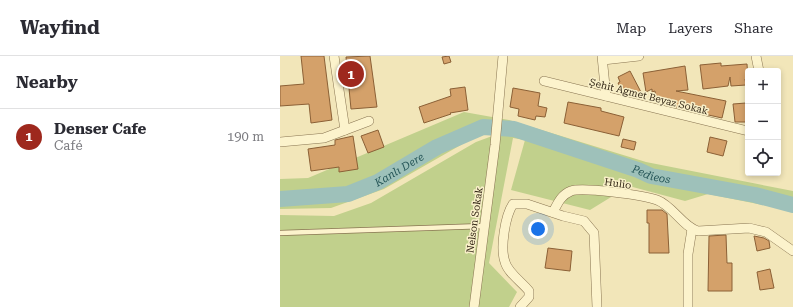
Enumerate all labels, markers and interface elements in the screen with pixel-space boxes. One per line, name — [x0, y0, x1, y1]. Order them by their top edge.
text: Wayfind — [20, 16, 100, 39]
text: Map — [616, 20, 646, 36]
text: Layers — [668, 20, 712, 36]
text: Share — [734, 20, 773, 36]
pin: 1 — [338, 59, 364, 89]
map controls — [745, 68, 781, 176]
button: + — [745, 68, 781, 104]
text: Nearby — [16, 72, 78, 92]
street label: Şehit Agmet Beyaz Sokak — [588, 76, 710, 117]
button: − — [745, 104, 781, 140]
text: Denser Cafe — [54, 120, 146, 138]
text: 1 — [25, 129, 33, 144]
text: 190 m — [227, 129, 264, 144]
text: Café — [54, 138, 83, 153]
button: locate — [745, 140, 781, 176]
water label: Kanlı Dere — [371, 150, 427, 190]
water label: Pedieos — [629, 162, 671, 186]
street label: Hulio — [604, 176, 632, 191]
street label: Nelson Sokak — [464, 186, 485, 254]
your location — [528, 219, 548, 239]

